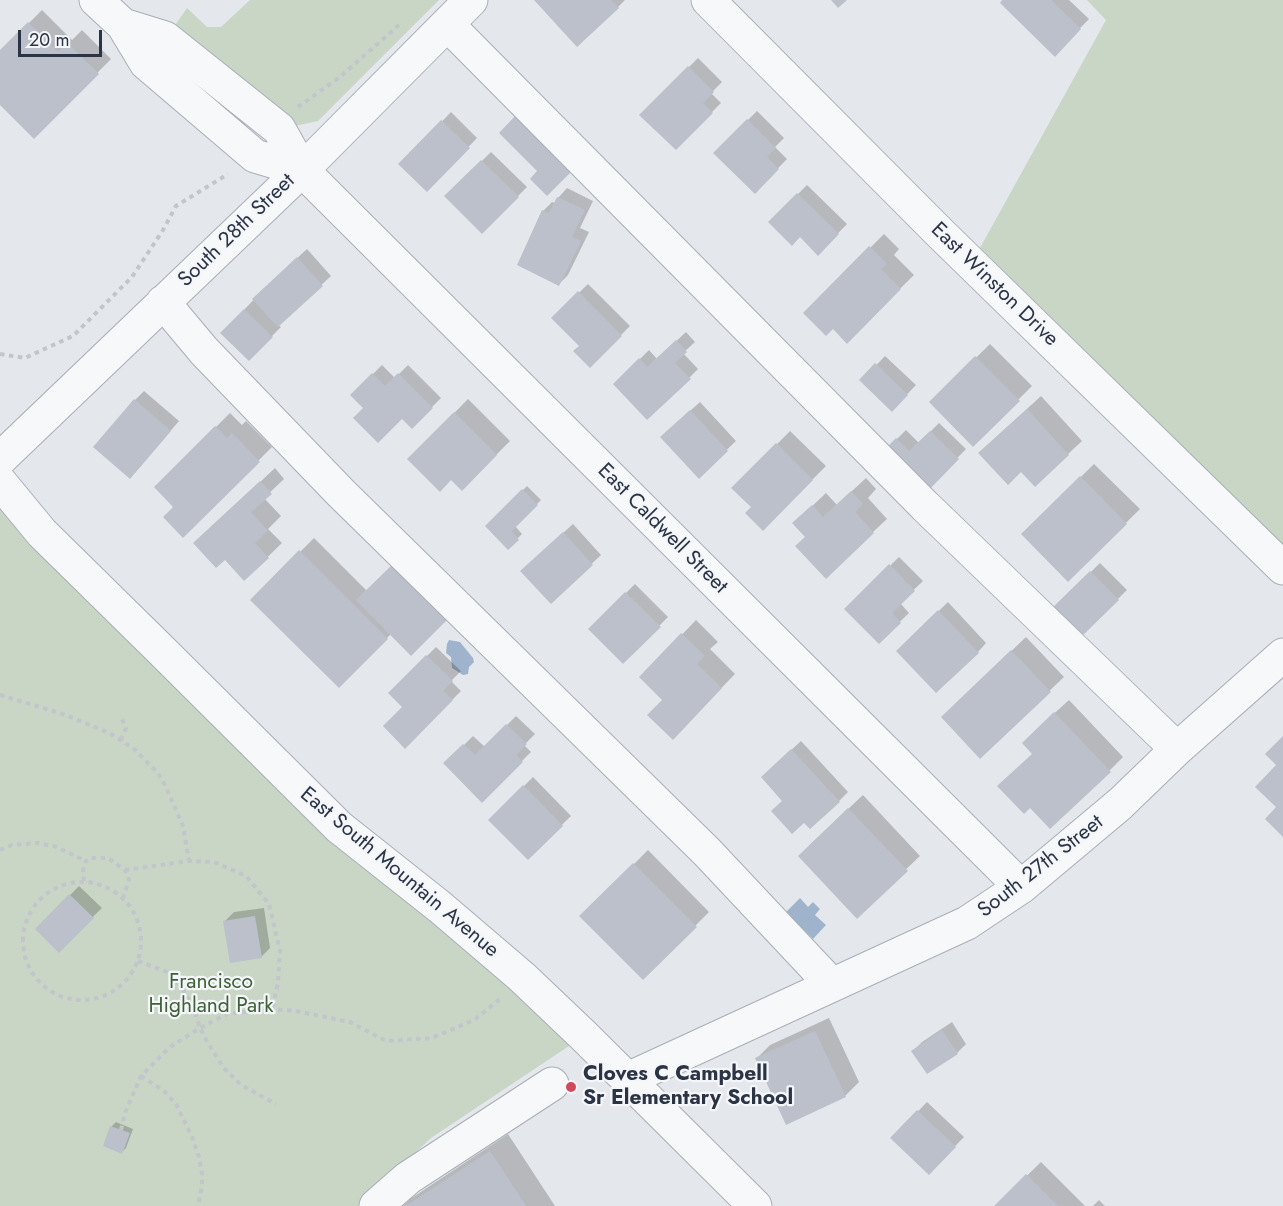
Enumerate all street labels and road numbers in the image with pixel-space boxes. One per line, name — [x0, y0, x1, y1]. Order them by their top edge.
street label: South 28th Street — [173, 169, 301, 293]
street label: East Winston Drive — [925, 218, 1063, 352]
street label: East Caldwell Street — [592, 459, 732, 599]
street label: East South Mountain Avenue — [295, 782, 503, 964]
street label: South 27th Street — [973, 810, 1109, 924]

